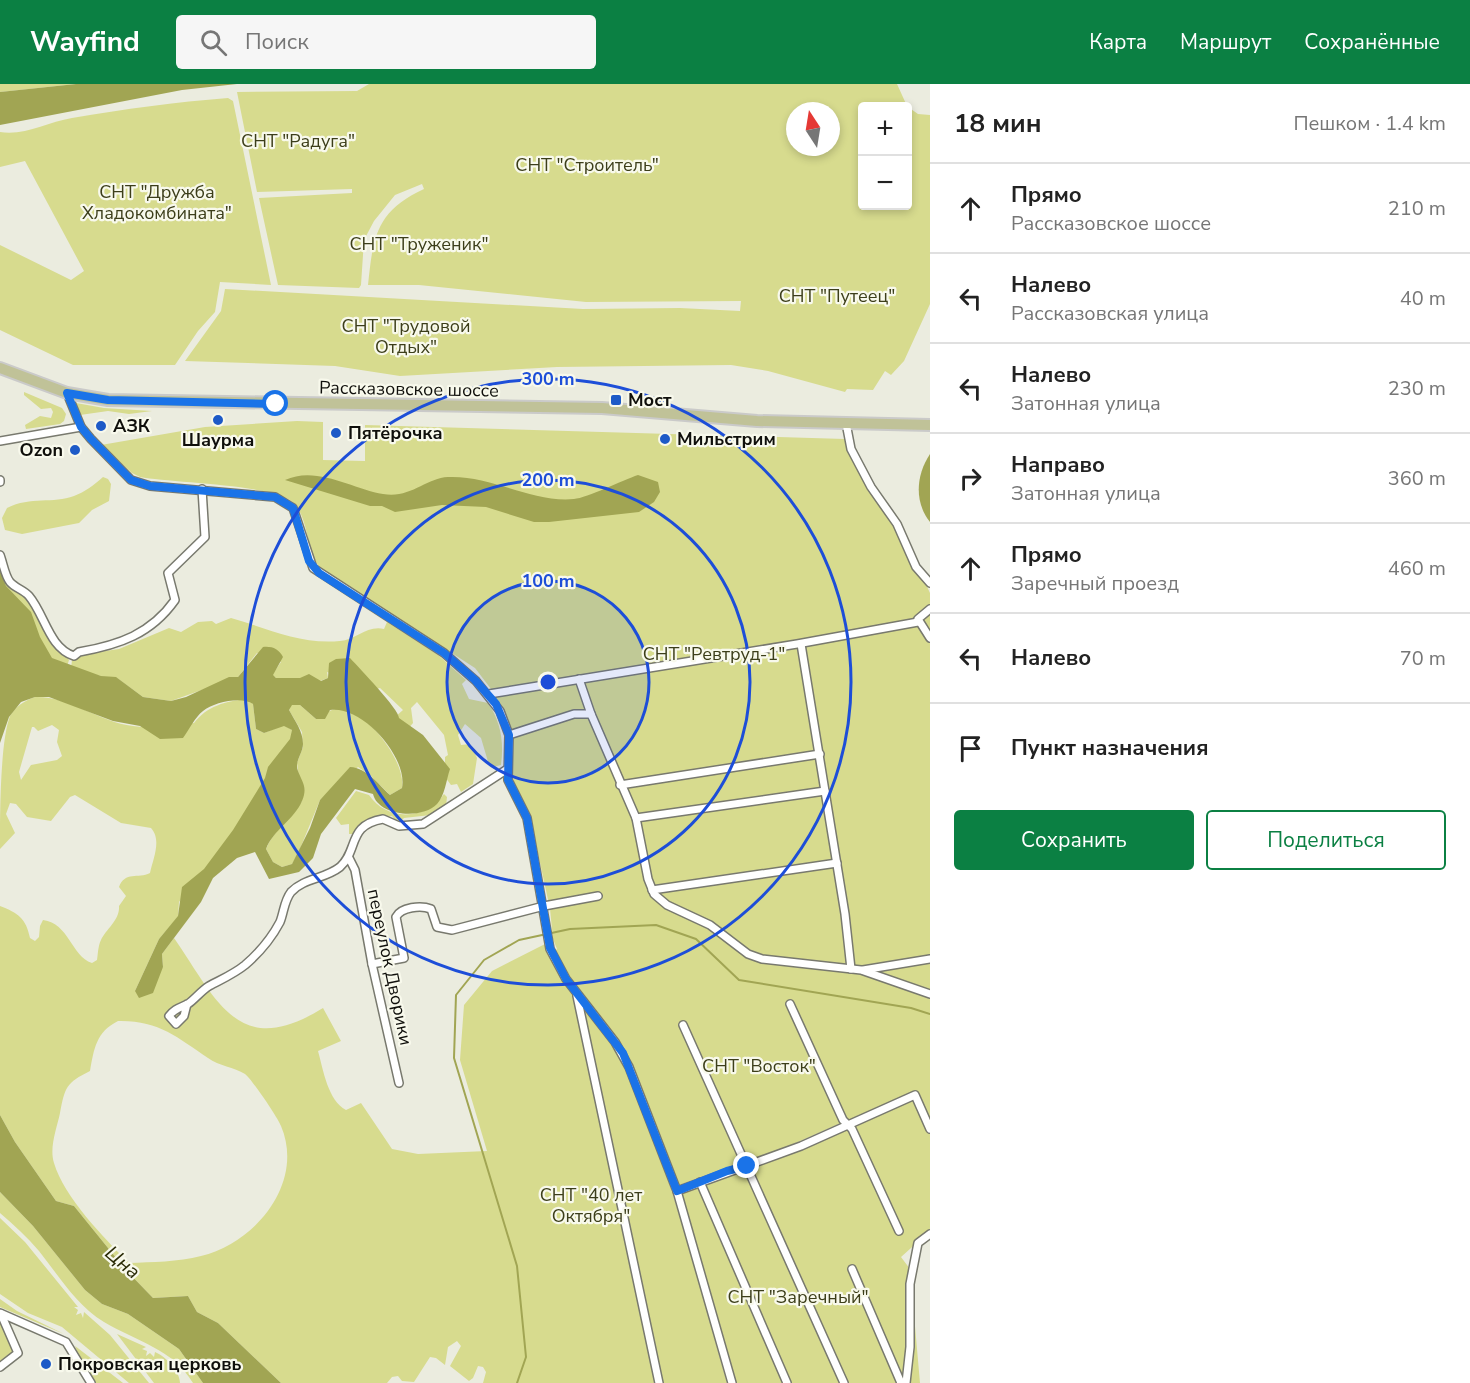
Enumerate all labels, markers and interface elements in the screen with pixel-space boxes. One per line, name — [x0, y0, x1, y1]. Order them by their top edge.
search box — [176, 15, 596, 69]
text: Wayfind — [30, 23, 140, 61]
icon: search — [197, 26, 230, 59]
text: Поиск — [245, 27, 309, 57]
text: Карта — [1089, 28, 1147, 56]
text: Маршрут — [1180, 28, 1271, 56]
text: Сохранённые — [1304, 28, 1440, 56]
north arrow — [786, 102, 840, 156]
map controls — [858, 102, 912, 210]
button: + — [858, 102, 912, 156]
text: 18 мин — [954, 106, 1042, 141]
text: Пешком · 1.4 km — [1293, 110, 1446, 137]
park label: СНТ "Радуга" — [241, 129, 355, 153]
park label: СНТ "Строитель" — [515, 153, 659, 177]
button: − — [858, 156, 912, 210]
park label: СНТ "Дружба Хладокомбината" — [82, 180, 232, 225]
text: Прямо — [1011, 180, 1082, 210]
icon: ahead — [954, 192, 987, 225]
text: 210 m — [1388, 195, 1446, 222]
text: Рассказовское шоссе — [1011, 210, 1211, 237]
park label: СНТ "Труженик" — [349, 232, 489, 256]
text: Налево — [1011, 270, 1091, 300]
icon: left — [954, 282, 987, 315]
park label: СНТ "Путеец" — [779, 284, 895, 308]
text: 40 m — [1400, 285, 1446, 312]
text: Рассказовская улица — [1011, 300, 1209, 327]
park label: СНТ "Трудовой Отдых" — [342, 314, 470, 359]
text: Налево — [1011, 360, 1091, 390]
text: 300 m — [521, 367, 575, 391]
icon: left — [954, 372, 987, 405]
street label: Рассказовское шоссе — [319, 375, 499, 403]
text: 230 m — [1388, 375, 1446, 402]
place label: Мост — [628, 388, 672, 412]
route start — [262, 390, 288, 416]
text: Затонная улица — [1011, 390, 1161, 417]
marker: Мост — [609, 393, 623, 407]
marker: Шаурма — [211, 413, 225, 427]
place label: АЗК — [113, 414, 151, 438]
marker: АЗК — [94, 419, 108, 433]
place label: Пятёрочка — [348, 421, 443, 445]
marker: Пятёрочка — [329, 426, 343, 440]
place label: Мильстрим — [677, 427, 776, 451]
place label: Шаурма — [182, 428, 254, 452]
marker: Мильстрим — [658, 432, 672, 446]
place label: Ozon — [20, 438, 63, 462]
marker: Ozon — [68, 443, 82, 457]
text: Направо — [1011, 450, 1105, 480]
icon: right — [954, 462, 987, 495]
text: 360 m — [1388, 465, 1446, 492]
text: 200 m — [521, 468, 575, 492]
text: Затонная улица — [1011, 480, 1161, 507]
text: Прямо — [1011, 540, 1082, 570]
icon: ahead — [954, 552, 987, 585]
text: 460 m — [1388, 555, 1446, 582]
text: 100 m — [521, 569, 575, 593]
text: Заречный проезд — [1011, 570, 1179, 597]
park label: СНТ "Ревтруд-1" — [643, 642, 785, 666]
icon: left — [954, 642, 987, 675]
text: Налево — [1011, 643, 1091, 673]
text: 70 m — [1400, 645, 1446, 672]
centre of rings — [538, 672, 558, 692]
icon: arrive — [954, 732, 987, 765]
text: Пункт назначения — [1011, 733, 1209, 763]
button: Сохранить — [954, 810, 1194, 870]
button: Поделиться — [1206, 810, 1446, 870]
street label: переулок Дворики — [362, 887, 418, 1047]
park label: СНТ "Восток" — [702, 1054, 816, 1078]
route end — [733, 1152, 759, 1178]
park label: СНТ "40 лет Октября" — [540, 1183, 642, 1228]
water label: Цна — [99, 1240, 146, 1285]
park label: СНТ "Заречный" — [727, 1285, 869, 1309]
place label: Покровская церковь — [58, 1352, 241, 1376]
marker: Покровская церковь — [39, 1357, 53, 1371]

